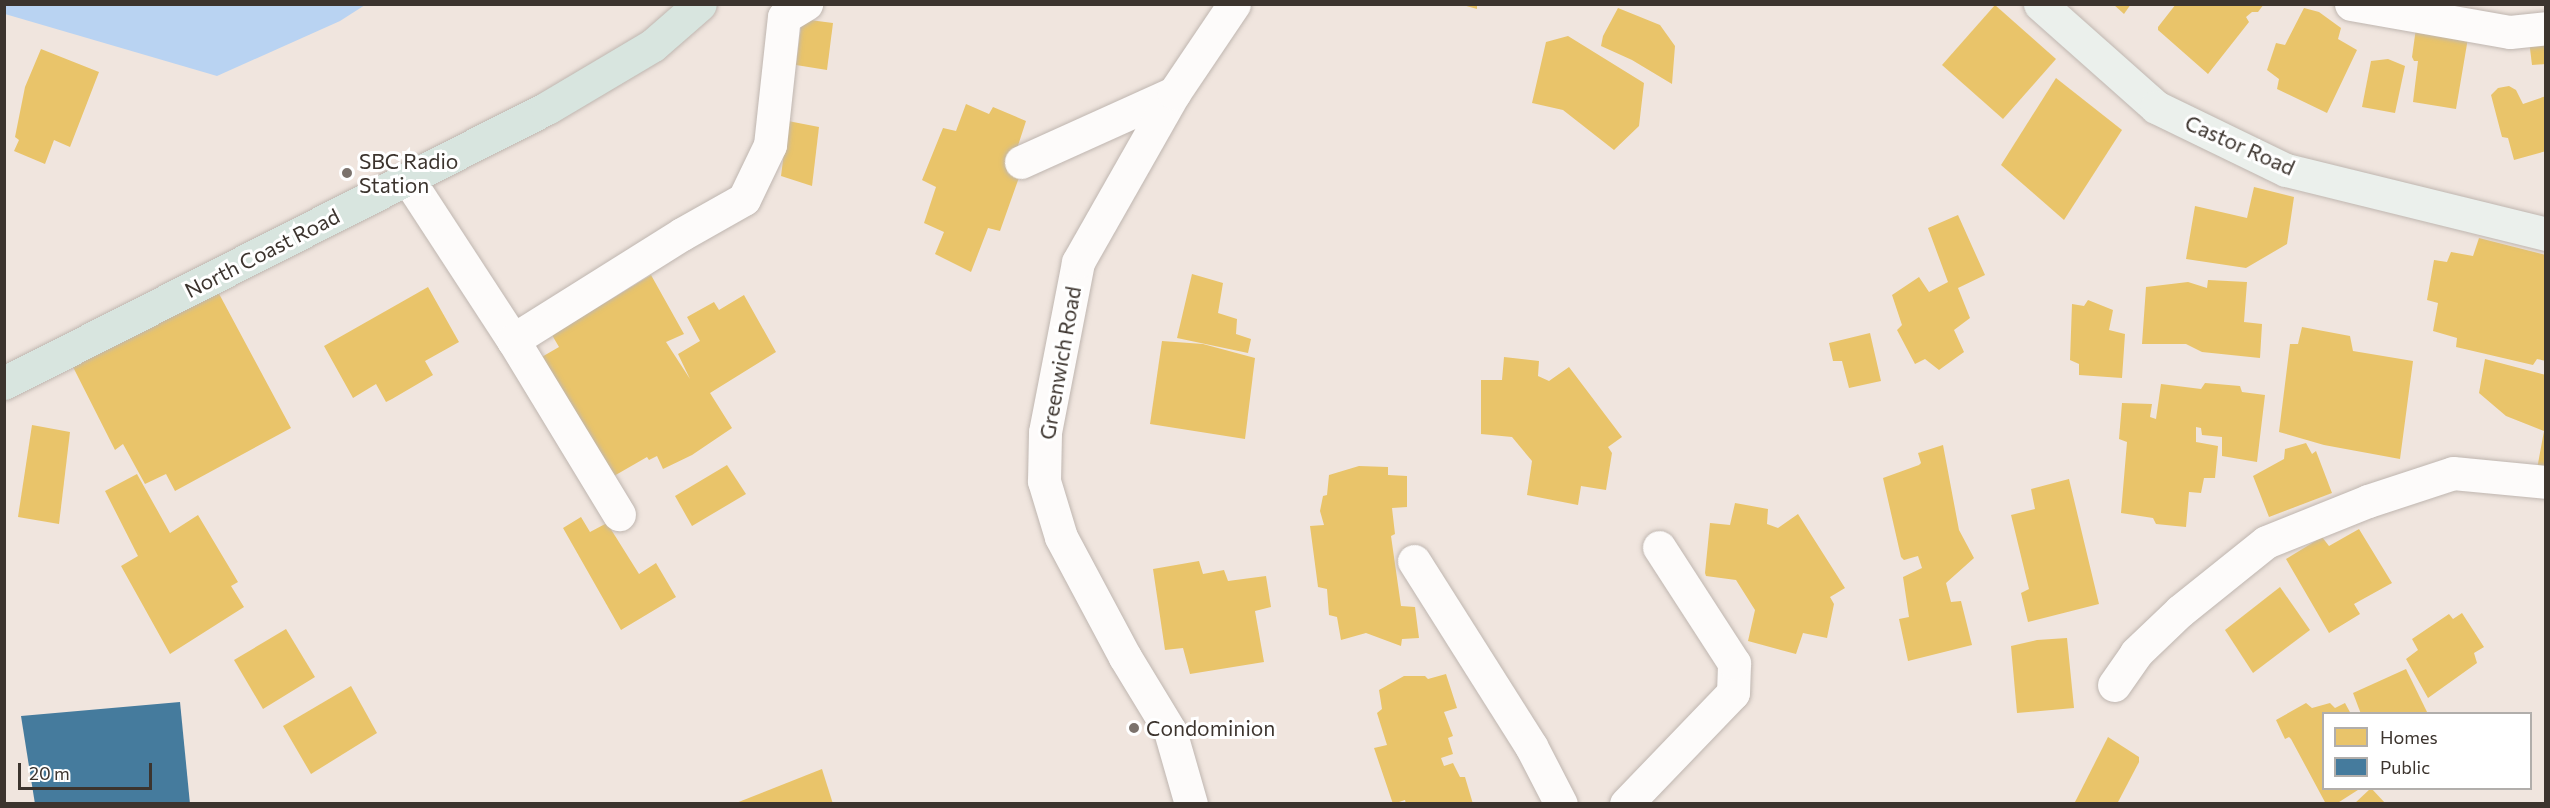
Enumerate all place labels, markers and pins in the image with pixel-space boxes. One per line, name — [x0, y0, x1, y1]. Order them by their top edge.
place label: SBC Radio Station — [359, 148, 458, 198]
marker: SBC Radio Station — [340, 166, 354, 180]
place label: Condominion — [1146, 715, 1275, 741]
marker: Condominion — [1127, 721, 1141, 735]

